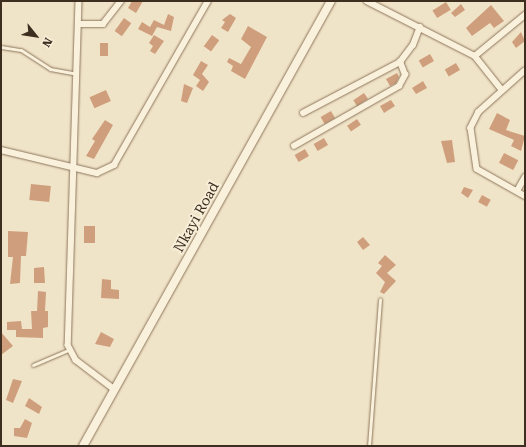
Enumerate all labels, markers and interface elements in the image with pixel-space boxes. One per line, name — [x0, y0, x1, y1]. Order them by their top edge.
north arrow — [16, 16, 56, 56]
text: N — [39, 35, 55, 49]
street label: Nkayi Road — [170, 179, 222, 255]

